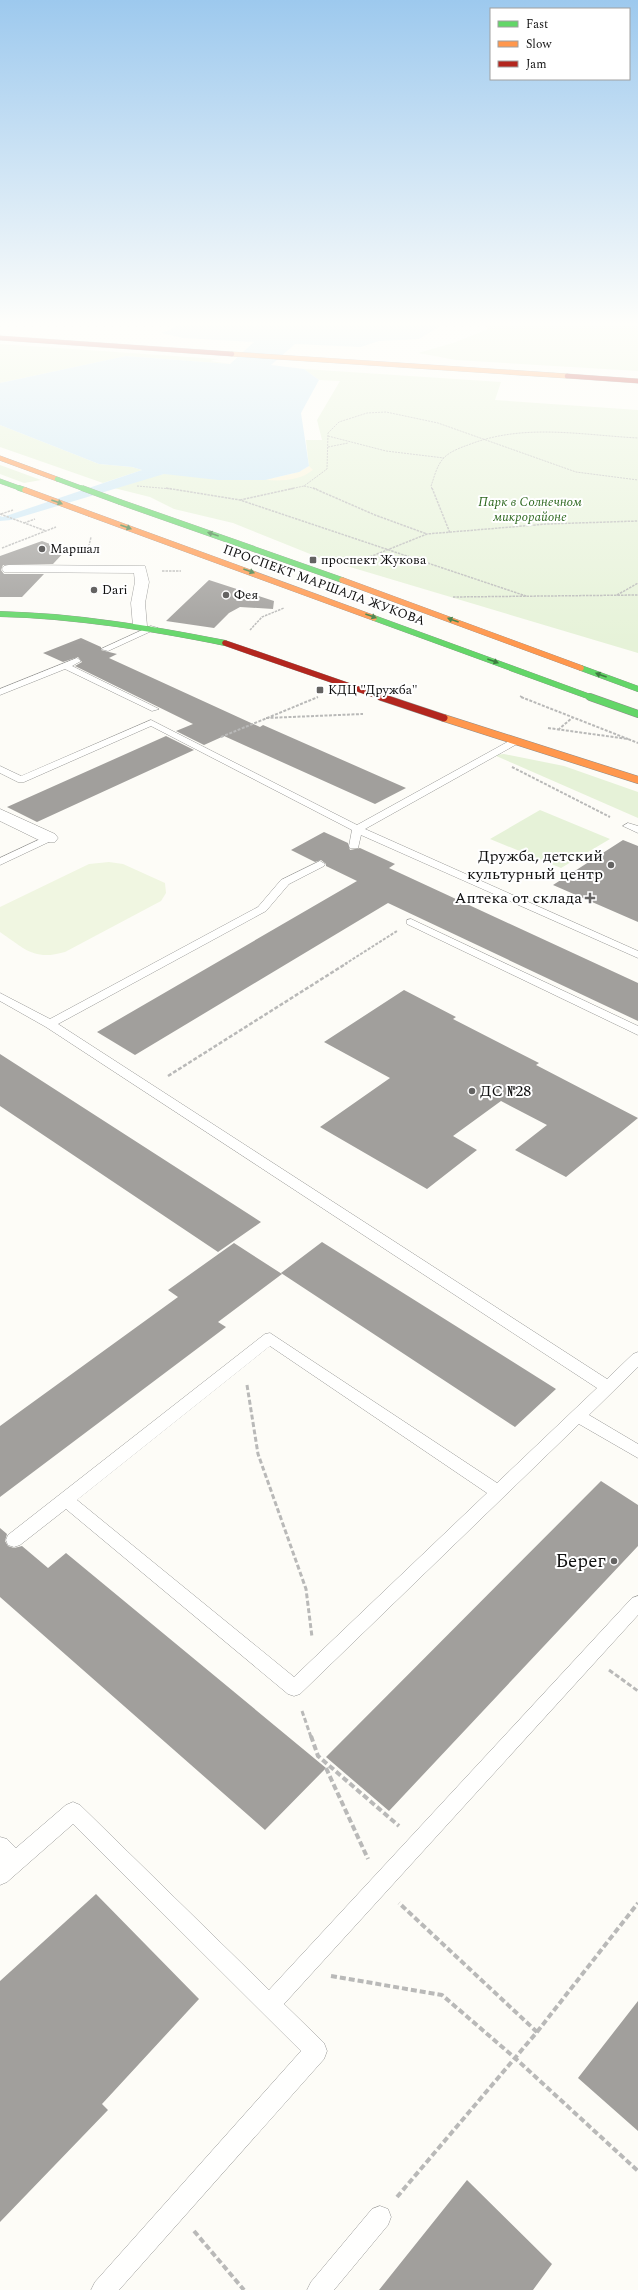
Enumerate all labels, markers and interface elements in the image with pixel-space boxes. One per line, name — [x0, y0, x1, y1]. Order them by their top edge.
legend — [490, 8, 630, 80]
text: Fast — [526, 15, 548, 34]
text: Slow — [526, 35, 552, 54]
text: Jam — [526, 55, 547, 74]
park label: Парк в Солнечном микрорайоне — [478, 492, 582, 527]
one-way arrow — [52, 499, 64, 505]
one-way arrow — [121, 524, 133, 530]
one-way arrow — [206, 531, 218, 537]
place label: Маршал — [50, 539, 100, 559]
street label: ПРОСПЕКТ МАРШАЛА ЖУКОВА — [220, 539, 428, 631]
marker: Маршал — [37, 544, 47, 554]
place label: проспект Жукова — [321, 550, 427, 570]
marker: проспект Жукова — [308, 555, 318, 565]
one-way arrow — [243, 569, 255, 575]
place label: Dari — [102, 580, 128, 600]
marker: Dari — [89, 585, 99, 595]
place label: Фея — [234, 585, 258, 605]
marker: Фея — [221, 590, 231, 600]
one-way arrow — [365, 613, 377, 619]
one-way arrow — [447, 617, 459, 623]
one-way arrow — [487, 658, 499, 664]
one-way arrow — [595, 672, 607, 678]
place label: КДЦ "Дружба" — [328, 680, 418, 700]
marker: КДЦ "Дружба" — [315, 685, 325, 695]
place label: Дружба, детский культурный центр — [467, 844, 603, 886]
marker: Дружба, детский культурный центр — [606, 860, 616, 870]
place label: Аптека от склада — [455, 886, 582, 910]
marker: Аптека от склада — [585, 893, 595, 903]
place label: ДС №28 — [480, 1079, 531, 1103]
marker: ДС №28 — [467, 1086, 477, 1096]
place label: Берег — [555, 1547, 606, 1576]
marker: Берег — [609, 1556, 619, 1566]

